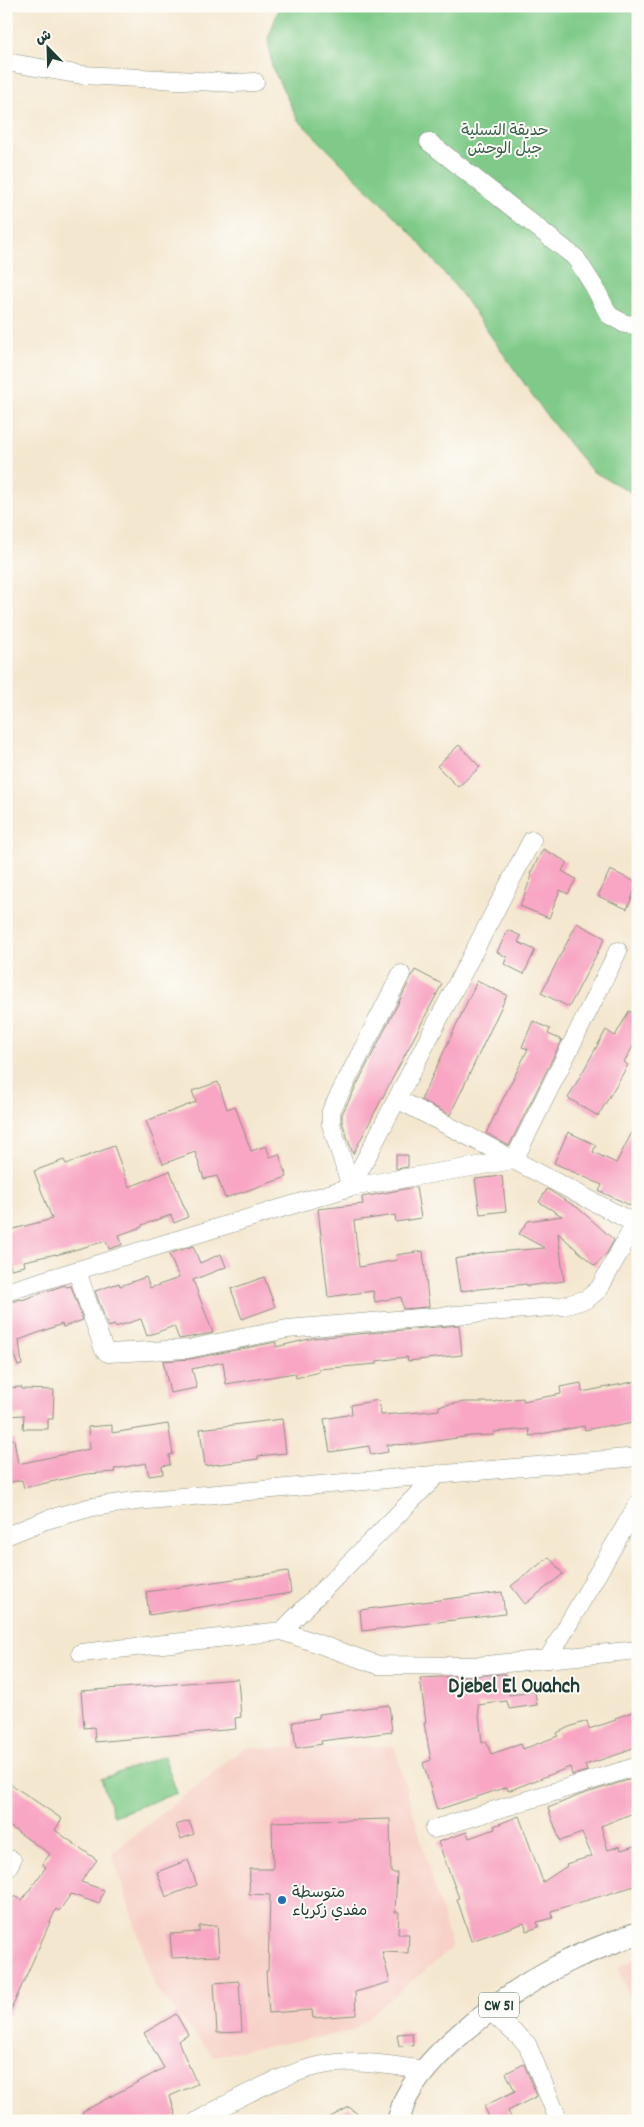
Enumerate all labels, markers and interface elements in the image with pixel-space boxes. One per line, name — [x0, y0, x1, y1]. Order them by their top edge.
north arrow — [22, 22, 72, 72]
text: ش — [33, 26, 55, 50]
park label: حديقة التسلية جبل الوحش — [461, 120, 549, 161]
district label: Djebel El Ouahch — [448, 1673, 580, 1703]
place label: متوسطة مفدي زكرياء — [292, 1882, 367, 1923]
marker: متوسطة مفدي زكرياء — [276, 1894, 288, 1906]
road number: CW 51 — [479, 1992, 519, 2018]

